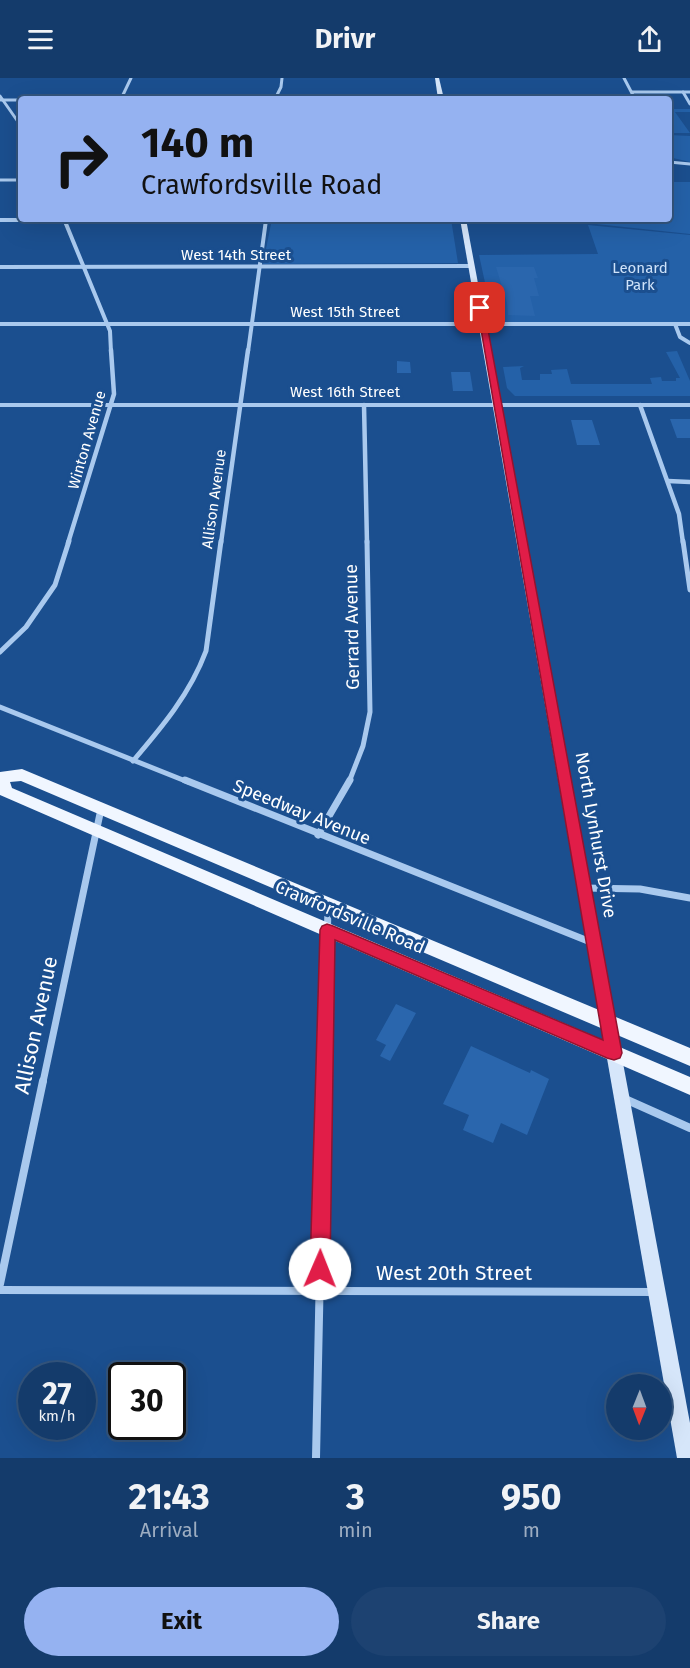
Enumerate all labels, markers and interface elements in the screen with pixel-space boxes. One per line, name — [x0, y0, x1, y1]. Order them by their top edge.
icon: menu — [24, 23, 57, 56]
text: Drivr — [315, 23, 375, 55]
icon: share — [633, 23, 666, 56]
text: 140 m — [141, 118, 254, 168]
icon: right — [42, 120, 120, 198]
text: Crawfordsville Road — [141, 169, 382, 201]
street label: West 14th Street — [181, 246, 292, 264]
park label: Leonard Park — [612, 259, 668, 294]
pin — [454, 282, 505, 333]
icon: arrive — [463, 291, 496, 324]
street label: West 15th Street — [290, 303, 400, 321]
street label: West 16th Street — [290, 383, 401, 401]
street label: Winton Avenue — [64, 389, 110, 491]
street label: Allison Avenue — [198, 448, 230, 550]
street label: Gerrard Avenue — [340, 564, 364, 690]
street label: North Lynhurst Drive — [571, 750, 621, 920]
street label: Speedway Avenue — [230, 774, 374, 850]
street label: Crawfordsville Road — [272, 875, 428, 959]
street label: Allison Avenue — [9, 954, 63, 1096]
position arrow — [288, 1237, 352, 1301]
street label: West 20th Street — [376, 1260, 532, 1286]
speed limit sign: 30 — [108, 1362, 186, 1440]
north arrow — [606, 1374, 672, 1440]
map controls — [606, 1374, 672, 1440]
text: 27 — [42, 1376, 72, 1412]
text: km/h — [38, 1407, 76, 1425]
text: 21:43 — [128, 1475, 210, 1519]
text: 3 — [346, 1475, 365, 1519]
text: 950 — [501, 1475, 562, 1519]
text: Arrival — [140, 1518, 198, 1542]
text: min — [338, 1518, 373, 1542]
text: m — [523, 1518, 540, 1542]
button: Exit — [24, 1587, 339, 1656]
button: Share — [351, 1587, 666, 1656]

